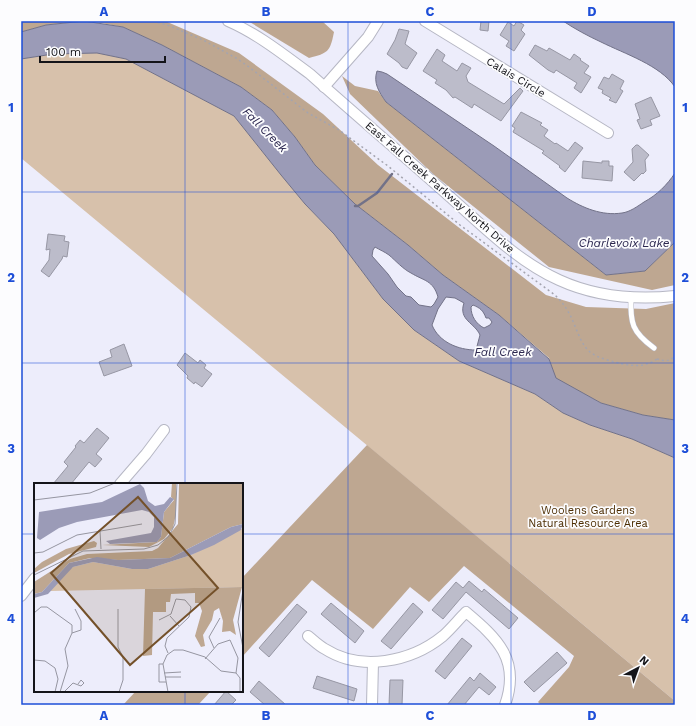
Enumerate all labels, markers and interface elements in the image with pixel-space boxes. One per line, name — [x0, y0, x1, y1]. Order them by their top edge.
text: A — [100, 4, 109, 19]
text: B — [262, 4, 271, 19]
text: C — [426, 4, 435, 19]
text: D — [587, 4, 597, 19]
scale bar — [40, 38, 165, 64]
text: 100 m — [46, 45, 81, 59]
street label: Calais Circle — [484, 55, 548, 100]
text: 1 — [8, 100, 14, 115]
text: 1 — [682, 100, 688, 115]
water label: Fall Creek — [240, 105, 291, 156]
street label: East Fall Creek Parkway North Drive — [362, 119, 517, 256]
water label: Charlevoix Lake — [578, 236, 670, 250]
text: 2 — [7, 270, 15, 285]
text: 2 — [681, 270, 689, 285]
water label: Fall Creek — [474, 345, 532, 359]
text: 3 — [7, 441, 15, 456]
text: 3 — [681, 441, 689, 456]
inset map — [34, 483, 243, 692]
park label: Woolens Gardens Natural Resource Area — [528, 504, 648, 530]
text: 4 — [7, 611, 16, 626]
text: 4 — [681, 611, 690, 626]
north arrow — [618, 648, 658, 688]
text: N — [637, 653, 652, 668]
text: A — [100, 708, 109, 723]
text: B — [262, 708, 271, 723]
text: C — [426, 708, 435, 723]
text: D — [587, 708, 597, 723]

